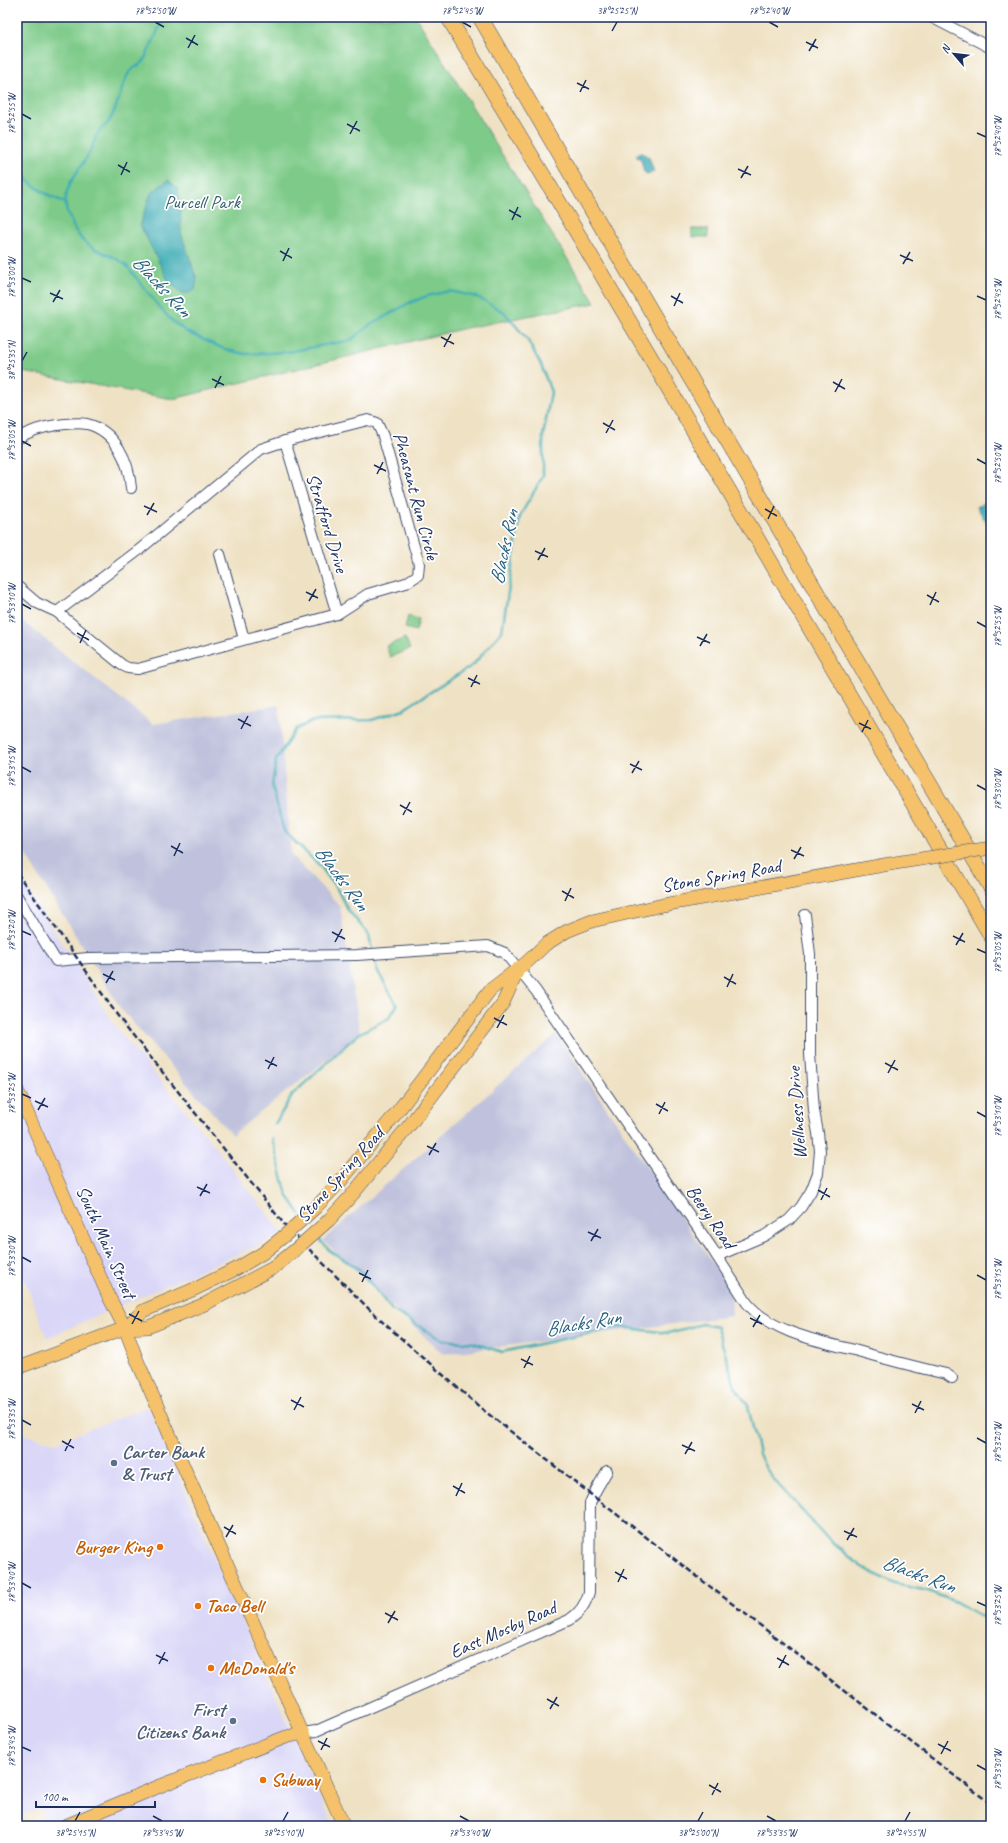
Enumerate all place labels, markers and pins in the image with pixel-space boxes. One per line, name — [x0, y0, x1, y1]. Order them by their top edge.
place label: Carter Bank & Trust — [122, 1440, 206, 1486]
marker: Carter Bank & Trust — [109, 1458, 119, 1468]
place label: Burger King — [74, 1535, 154, 1559]
marker: Burger King — [155, 1542, 165, 1552]
place label: Taco Bell — [206, 1594, 266, 1618]
marker: Taco Bell — [193, 1601, 203, 1611]
place label: McDonald's — [219, 1656, 297, 1680]
marker: McDonald's — [206, 1663, 216, 1673]
place label: First Citizens Bank — [136, 1698, 228, 1744]
marker: First Citizens Bank — [228, 1716, 238, 1726]
place label: Subway — [271, 1768, 322, 1792]
marker: Subway — [258, 1775, 268, 1785]

